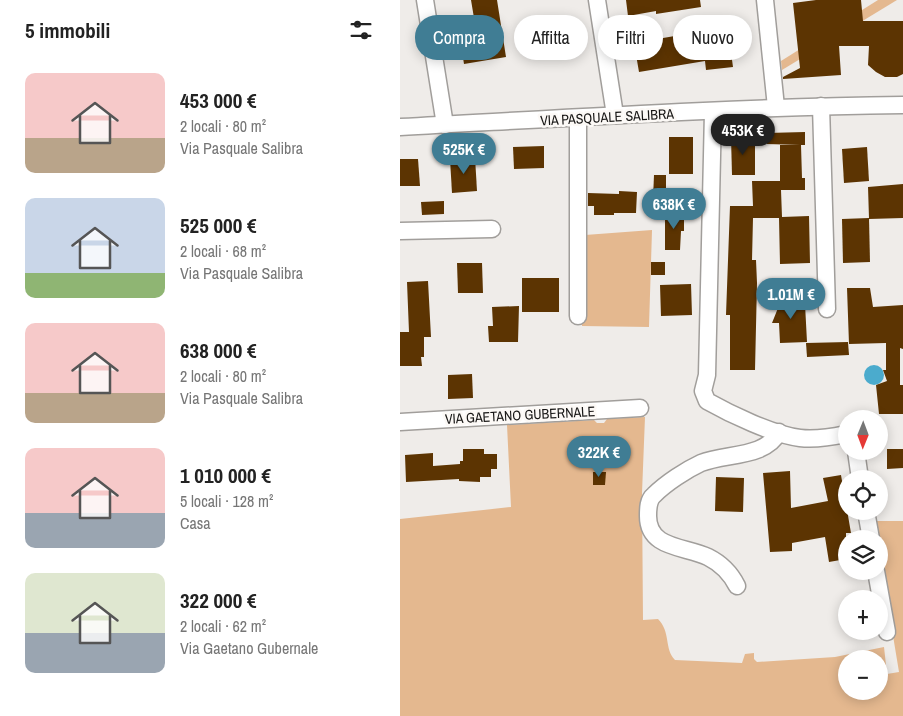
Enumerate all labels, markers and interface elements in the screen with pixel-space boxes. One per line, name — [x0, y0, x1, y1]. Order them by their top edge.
chip: Compra — [415, 15, 504, 60]
chip: Affitta — [514, 15, 588, 60]
chip: Filtri — [598, 15, 663, 60]
chip: Nuovo — [673, 15, 752, 60]
text: 5 immobili — [25, 16, 110, 45]
icon: filters — [347, 16, 375, 44]
text: 453 000 € — [180, 86, 257, 115]
icon: home — [65, 93, 125, 153]
street label: VIA PASQUALE SALIBRA — [540, 104, 675, 129]
pin: 453K € — [702, 114, 784, 156]
text: 2 locali · 80 m² — [180, 115, 266, 137]
text: 453K € — [722, 119, 764, 141]
pin: 525K € — [423, 132, 505, 175]
text: Via Pasquale Salibra — [180, 137, 303, 159]
text: 525K € — [443, 138, 485, 160]
pin: 638K € — [633, 188, 715, 230]
text: 638K € — [653, 193, 695, 215]
text: 525 000 € — [180, 211, 257, 240]
icon: home — [65, 218, 125, 278]
text: 2 locali · 68 m² — [180, 240, 266, 262]
text: Via Pasquale Salibra — [180, 262, 303, 284]
pin: 1.01M € — [745, 278, 837, 320]
text: 1.01M € — [767, 283, 815, 305]
text: 638 000 € — [180, 336, 257, 365]
icon: home — [65, 343, 125, 403]
text: 2 locali · 80 m² — [180, 365, 266, 387]
text: Via Pasquale Salibra — [180, 387, 303, 409]
street label: VIA GAETANO GUBERNALE — [444, 402, 596, 428]
north arrow — [838, 410, 888, 460]
map controls — [838, 410, 888, 700]
pin: 322K € — [558, 436, 640, 478]
text: 322K € — [578, 441, 620, 463]
text: 1 010 000 € — [180, 461, 271, 490]
icon: home — [65, 468, 125, 528]
button: locate — [838, 470, 888, 520]
text: 5 locali · 128 m² — [180, 490, 273, 512]
text: Casa — [180, 512, 211, 534]
button: layers — [838, 530, 888, 580]
text: 322 000 € — [180, 586, 257, 615]
button: + — [838, 590, 888, 640]
icon: home — [65, 593, 125, 653]
text: 2 locali · 62 m² — [180, 615, 266, 637]
text: Via Gaetano Gubernale — [180, 637, 318, 659]
button: − — [838, 650, 888, 700]

